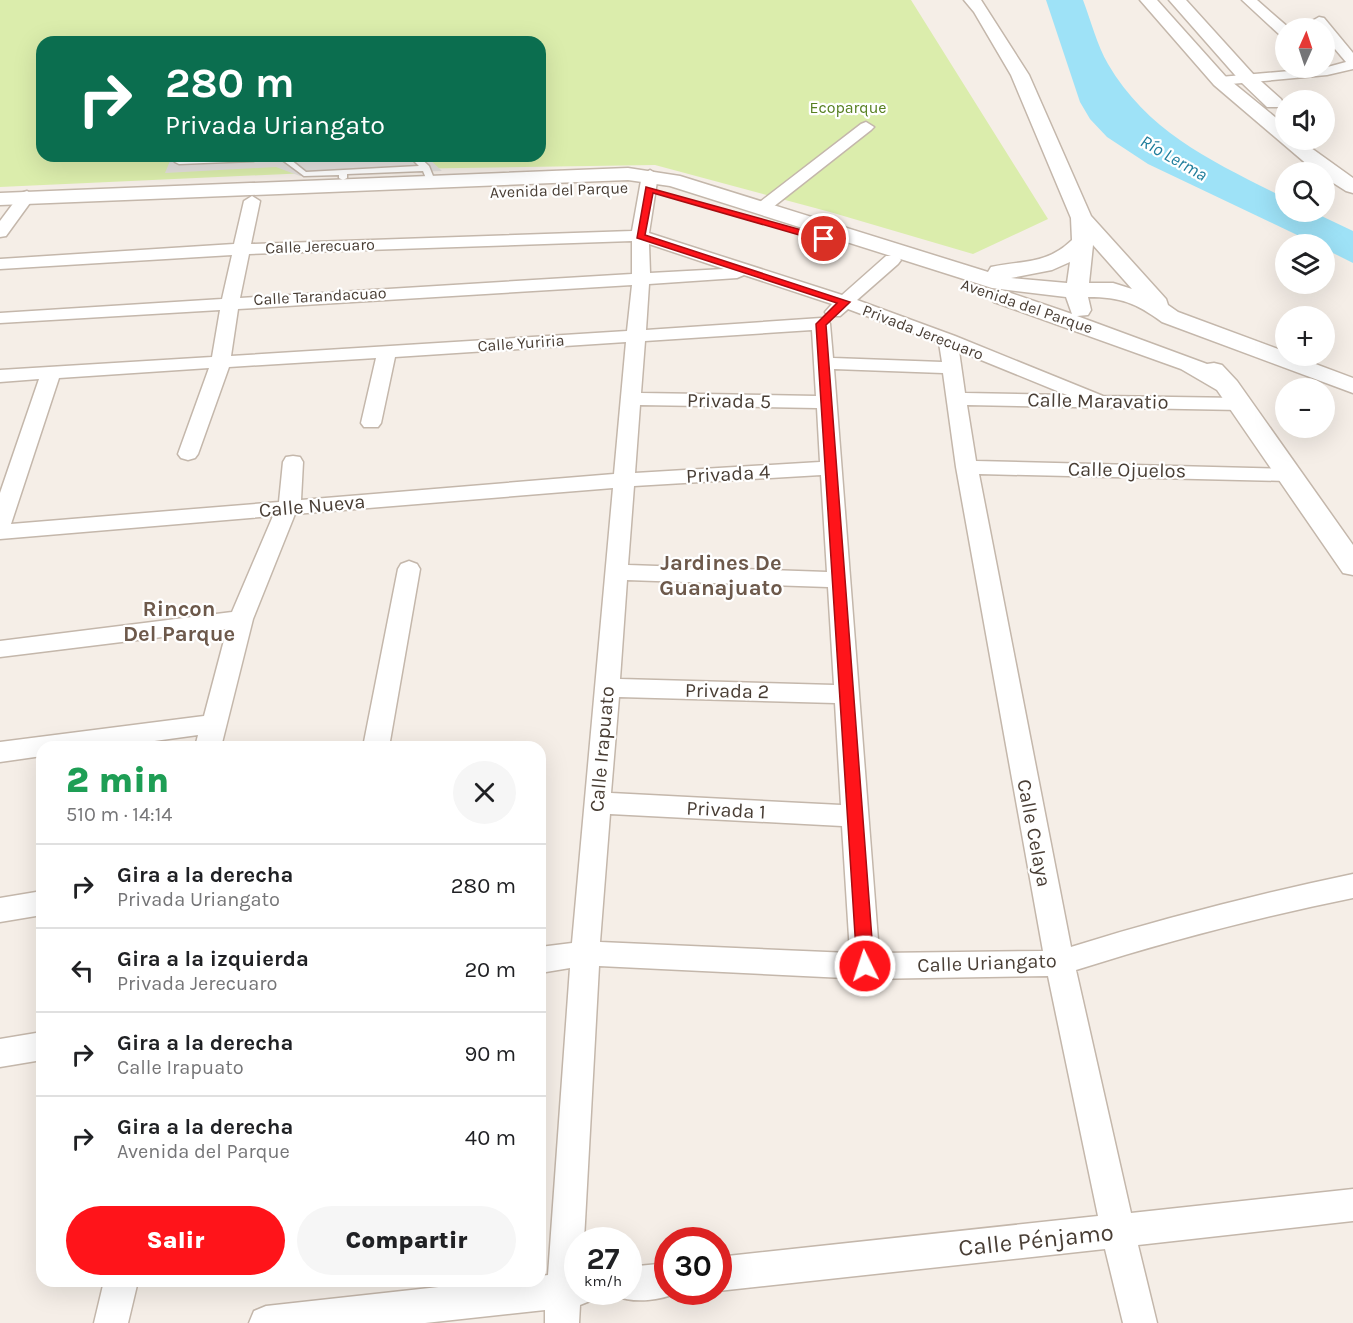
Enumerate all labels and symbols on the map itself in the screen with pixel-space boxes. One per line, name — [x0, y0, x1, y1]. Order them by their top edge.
north arrow — [1275, 18, 1335, 78]
park label: Ecoparque — [809, 98, 887, 117]
water label: Río Lerma — [1137, 130, 1211, 186]
street label: Avenida del Parque — [490, 178, 628, 202]
pin — [798, 213, 849, 264]
street label: Calle Jerecuaro — [265, 235, 375, 257]
street label: Avenida del Parque — [959, 275, 1095, 337]
street label: Calle Tarandacuao — [253, 283, 387, 309]
street label: Privada Jerecuaro — [860, 300, 986, 364]
street label: Calle Yuriria — [477, 330, 565, 356]
street label: Calle Maravatio — [1027, 388, 1169, 414]
street label: Privada 5 — [687, 389, 771, 413]
street label: Calle Ojuelos — [1068, 457, 1186, 483]
street label: Privada 4 — [685, 460, 771, 488]
street label: Calle Nueva — [258, 490, 366, 522]
district label: Jardines De Guanajuato — [659, 550, 783, 601]
district label: Rincon Del Parque — [123, 596, 235, 647]
street label: Privada 2 — [685, 679, 769, 703]
street label: Calle Irapuato — [585, 685, 619, 813]
street label: Calle Celaya — [1012, 777, 1056, 889]
street label: Privada 1 — [686, 796, 766, 824]
position arrow — [833, 934, 897, 998]
street label: Calle Uriangato — [917, 949, 1057, 977]
street label: Calle Pénjamo — [957, 1218, 1115, 1262]
speed limit sign: 30 — [654, 1227, 732, 1305]

